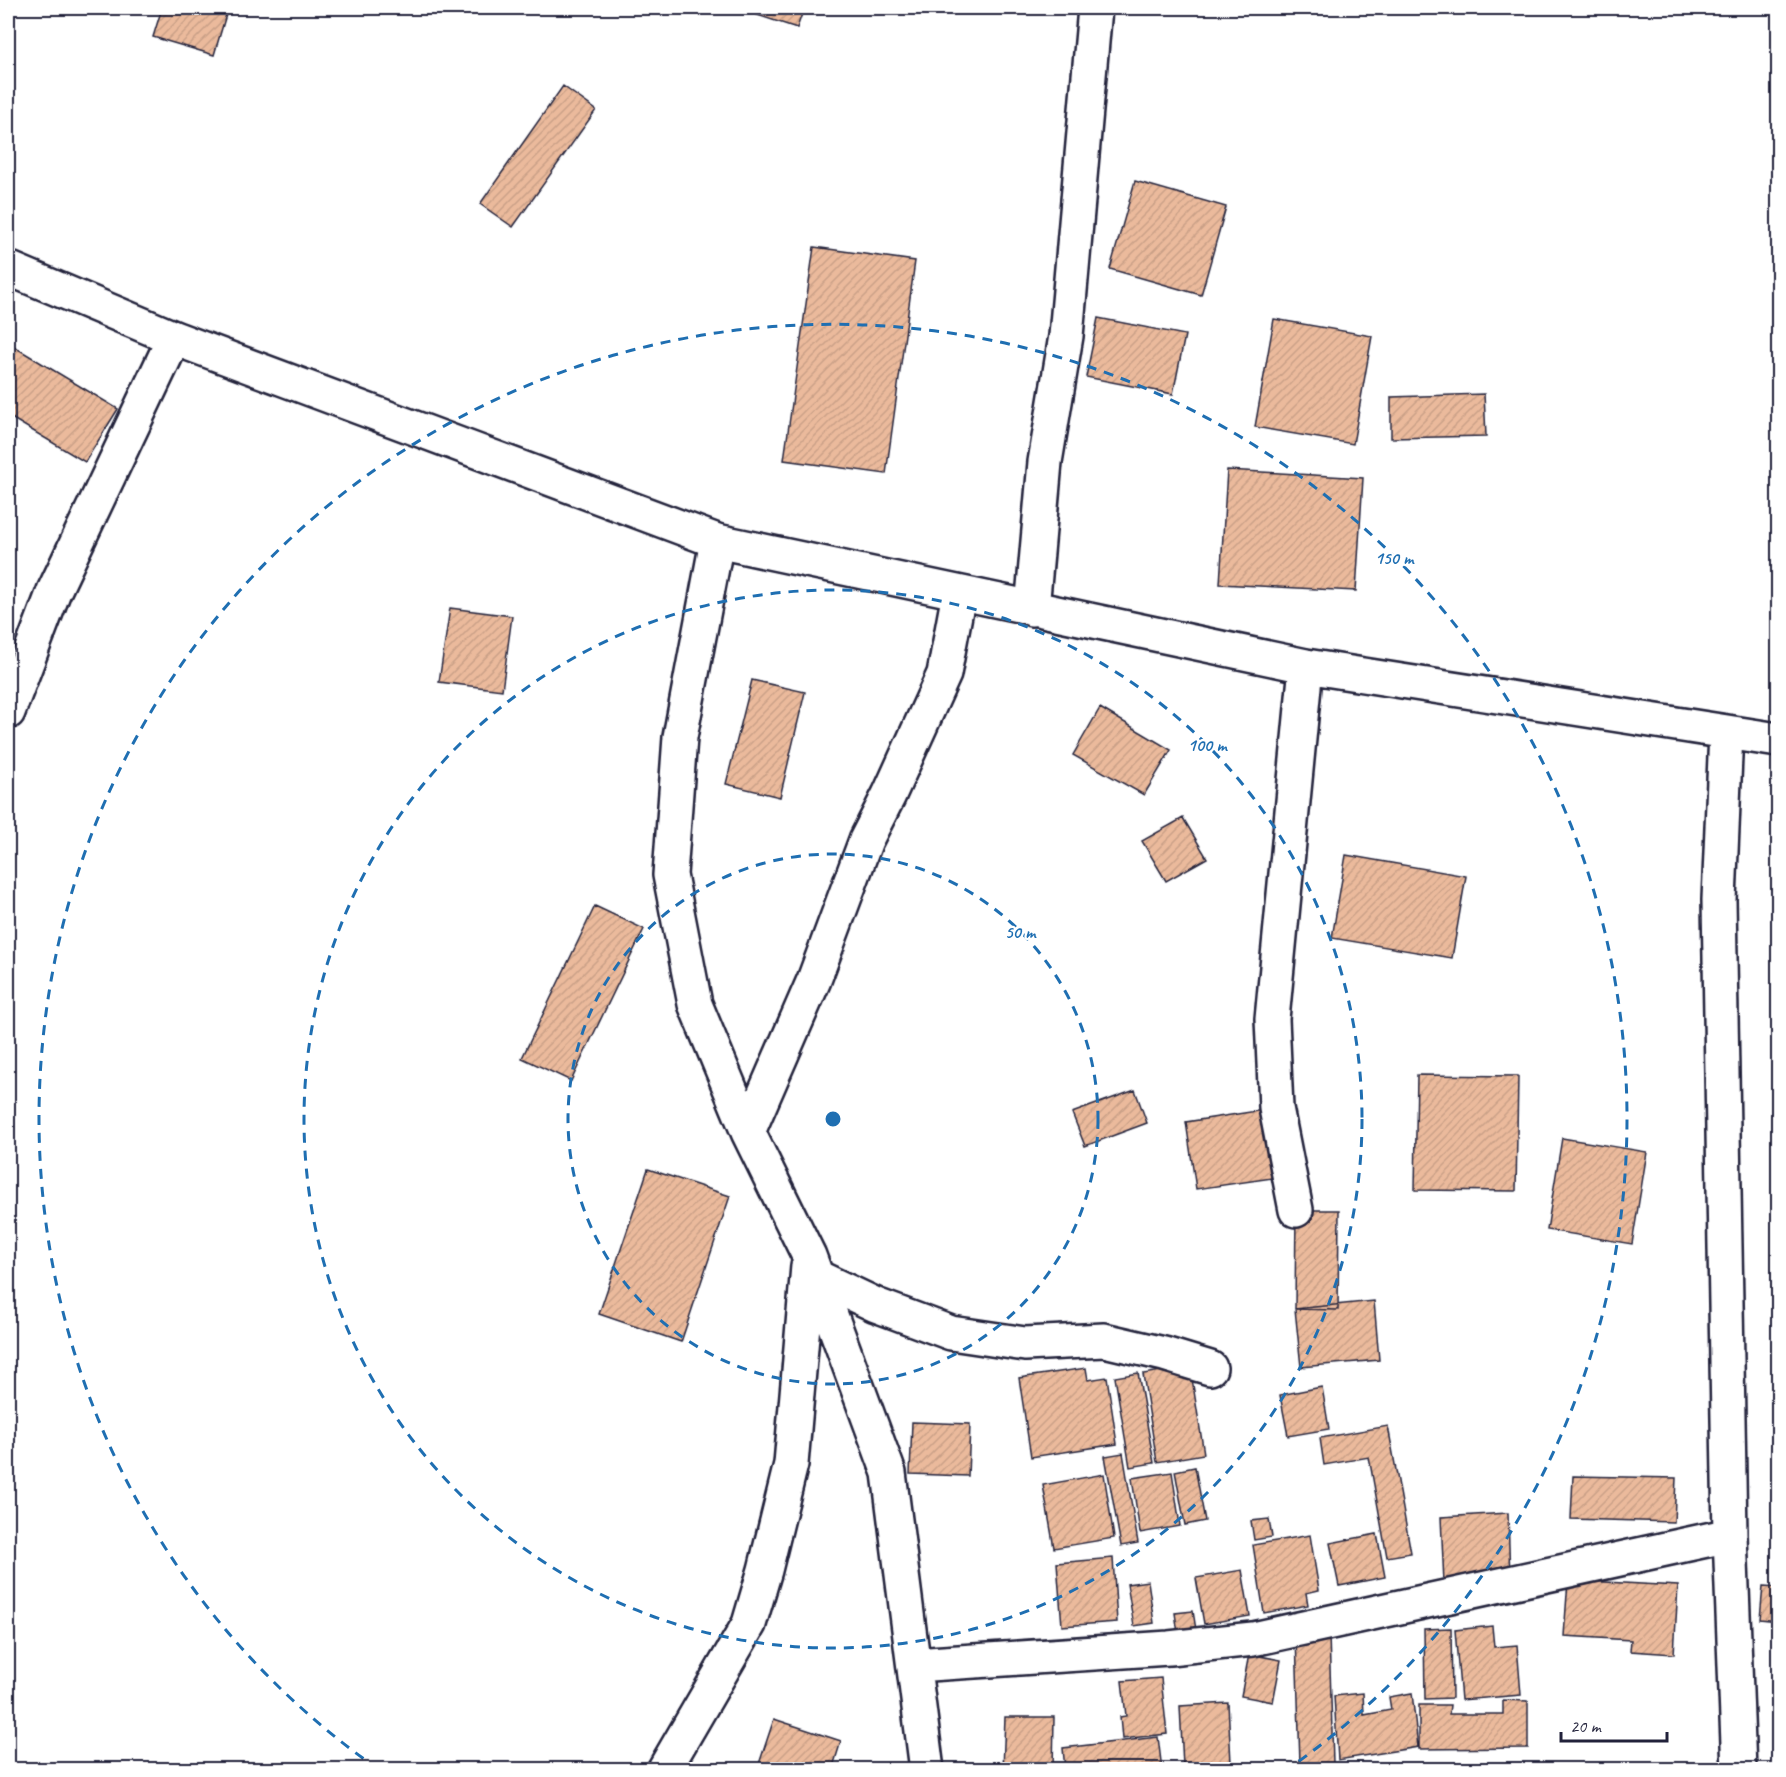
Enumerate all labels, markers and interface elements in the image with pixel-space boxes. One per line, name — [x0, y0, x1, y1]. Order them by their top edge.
text: 150 m — [1375, 547, 1415, 569]
text: 100 m — [1188, 734, 1228, 756]
text: 50 m — [1005, 921, 1037, 943]
centre of rings — [823, 1109, 843, 1129]
scale bar — [1561, 1705, 1668, 1743]
text: 20 m — [1570, 1715, 1603, 1737]

